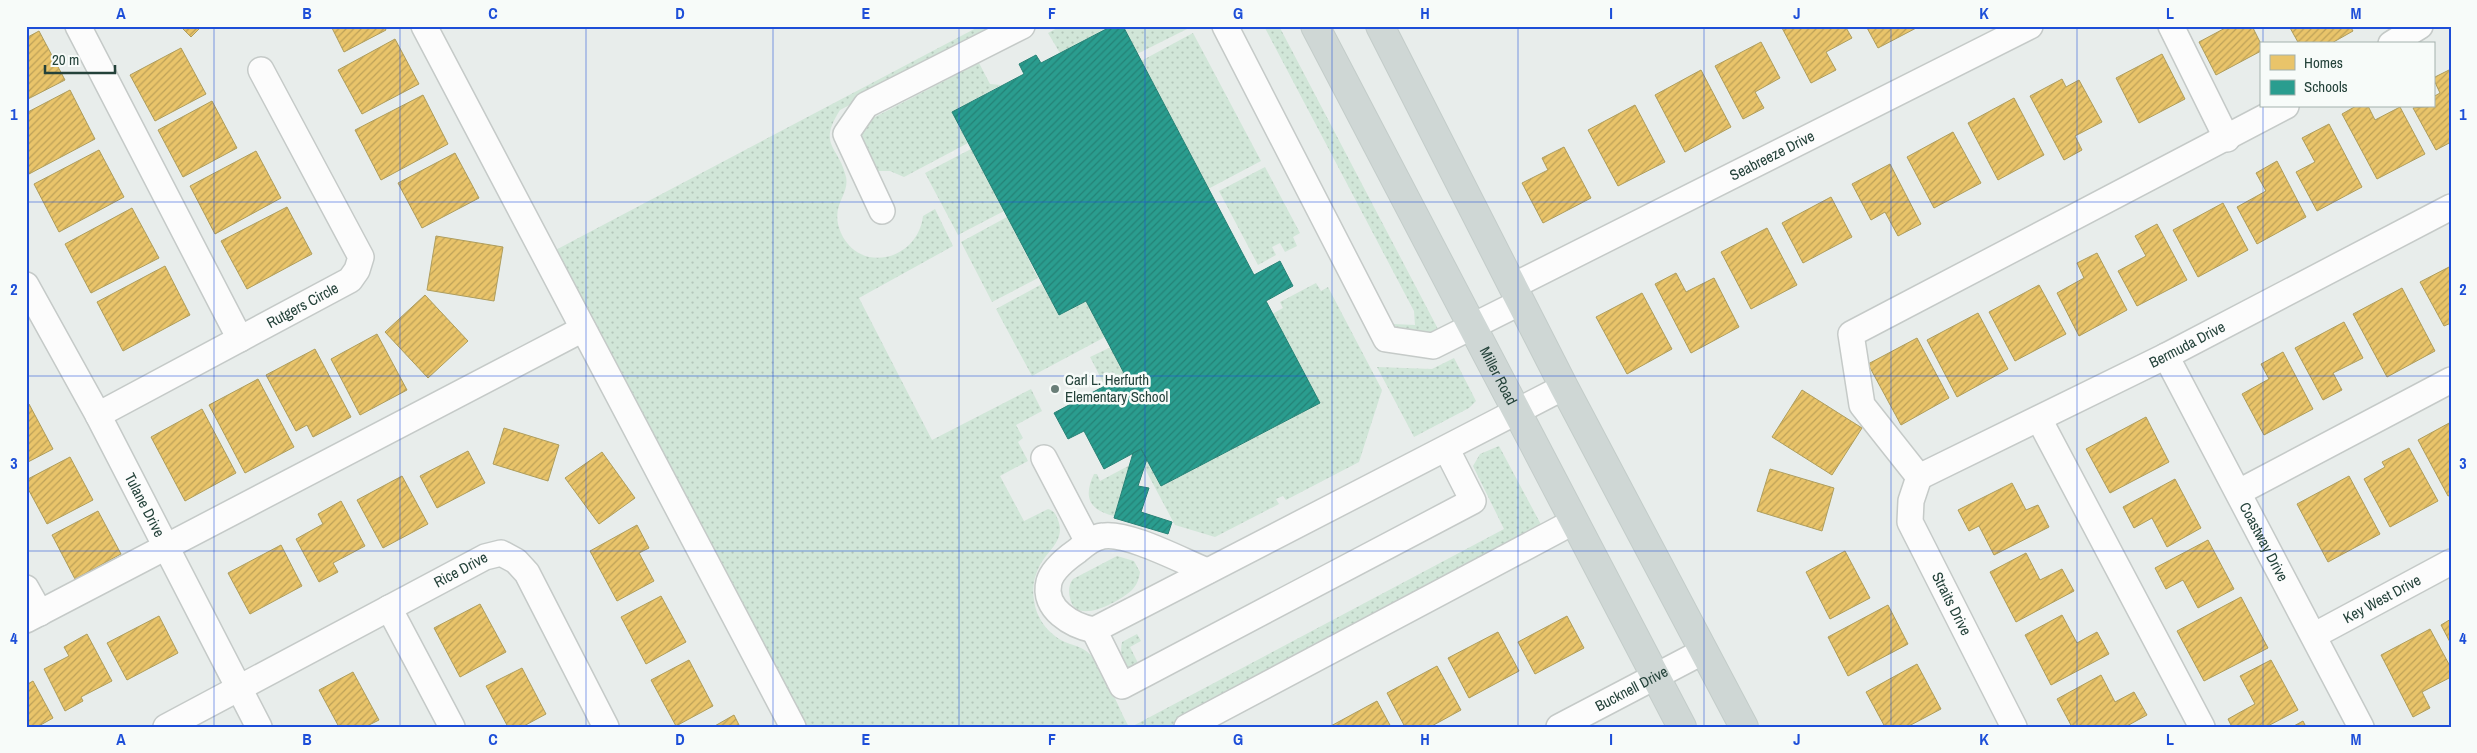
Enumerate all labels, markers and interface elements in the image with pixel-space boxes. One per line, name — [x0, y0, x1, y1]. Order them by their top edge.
text: A — [116, 2, 126, 24]
text: B — [302, 2, 312, 24]
text: C — [488, 2, 498, 24]
text: D — [675, 2, 685, 24]
text: E — [862, 2, 871, 24]
text: F — [1048, 2, 1056, 24]
text: G — [1233, 2, 1243, 24]
text: H — [1420, 2, 1430, 24]
text: I — [1609, 2, 1613, 24]
text: J — [1793, 2, 1801, 24]
text: K — [1979, 2, 1989, 24]
text: L — [2166, 2, 2174, 24]
text: M — [2351, 2, 2362, 24]
scale bar — [45, 42, 115, 74]
legend — [2260, 42, 2434, 108]
text: 20 m — [52, 49, 79, 70]
text: Homes — [2304, 52, 2343, 73]
text: Schools — [2304, 76, 2348, 97]
text: 1 — [10, 103, 18, 125]
text: 1 — [2459, 103, 2467, 125]
street label: Seabreeze Drive — [1726, 125, 1818, 185]
street label: Rutgers Circle — [263, 277, 342, 333]
text: 2 — [10, 278, 18, 300]
text: 2 — [2459, 278, 2467, 300]
street label: Bermuda Drive — [2145, 316, 2229, 373]
street label: Miller Road — [1475, 343, 1523, 408]
place label: Carl L. Herfurth Elementary School — [1065, 369, 1168, 407]
marker: Carl L. Herfurth Elementary School — [1049, 383, 1061, 395]
text: 3 — [10, 452, 18, 474]
text: 3 — [2459, 452, 2467, 474]
street label: Tulane Drive — [120, 469, 170, 541]
street label: Coastway Drive — [2235, 498, 2294, 585]
street label: Rice Drive — [430, 546, 491, 592]
street label: Straits Drive — [1927, 568, 1977, 639]
street label: Key West Drive — [2339, 569, 2424, 628]
text: 4 — [10, 627, 18, 649]
text: 4 — [2459, 627, 2467, 649]
street label: Bucknell Drive — [1591, 661, 1672, 716]
text: A — [116, 728, 126, 750]
text: B — [302, 728, 312, 750]
text: C — [488, 728, 498, 750]
text: D — [675, 728, 685, 750]
text: E — [862, 728, 871, 750]
text: F — [1048, 728, 1056, 750]
text: G — [1233, 728, 1243, 750]
text: H — [1420, 728, 1430, 750]
text: I — [1609, 728, 1613, 750]
text: J — [1793, 728, 1801, 750]
text: K — [1979, 728, 1989, 750]
text: L — [2166, 728, 2174, 750]
text: M — [2351, 728, 2362, 750]

